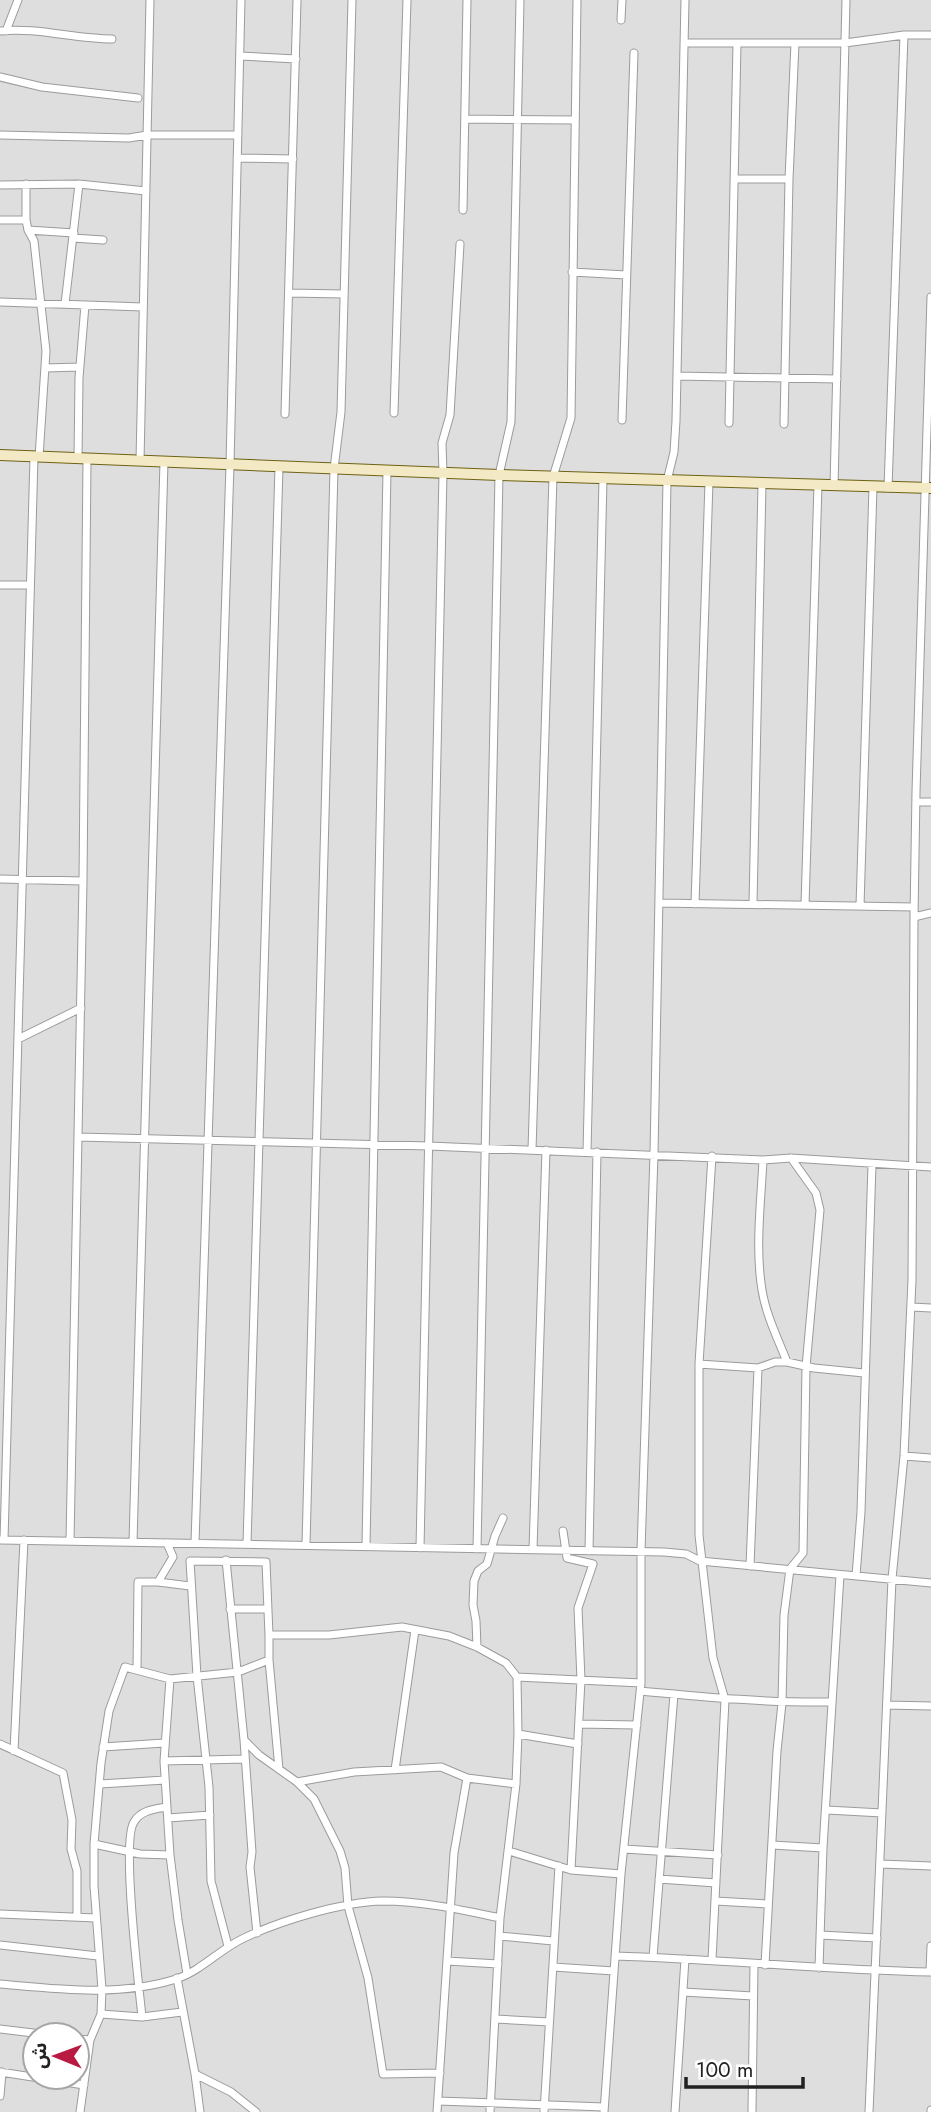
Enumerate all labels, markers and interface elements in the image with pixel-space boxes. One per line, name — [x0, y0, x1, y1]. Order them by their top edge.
north arrow — [21, 2021, 91, 2091]
text: ش — [26, 2042, 53, 2069]
scale bar — [686, 2046, 803, 2090]
text: 100 m — [696, 2055, 753, 2085]

